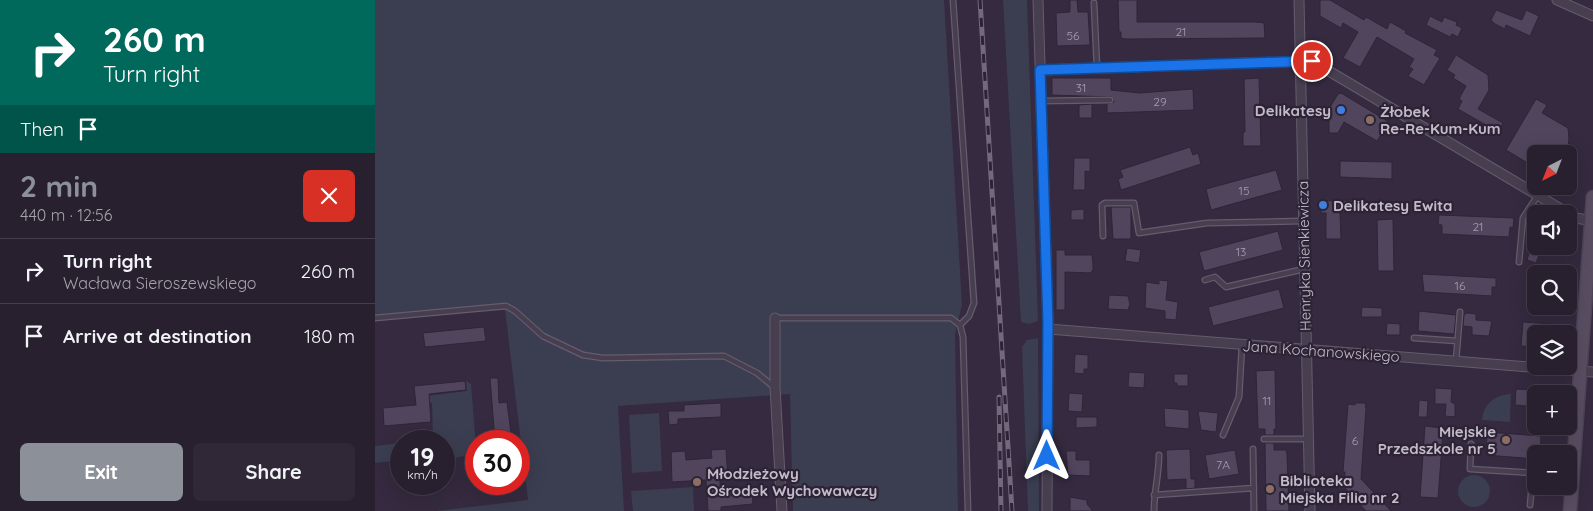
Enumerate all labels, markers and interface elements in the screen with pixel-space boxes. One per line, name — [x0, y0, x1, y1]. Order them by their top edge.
text: 260 m — [103, 17, 206, 61]
icon: right — [20, 20, 85, 85]
house number: 21 — [1175, 24, 1187, 39]
house number: 56 — [1067, 28, 1080, 43]
pin — [1291, 40, 1333, 82]
icon: arrive — [1298, 47, 1326, 75]
text: Turn right — [103, 60, 200, 88]
house number: 31 — [1076, 80, 1086, 95]
house number: 29 — [1153, 94, 1167, 109]
place label: Delikatesy — [1255, 101, 1331, 120]
place label: Żłobek Re-Re-Kum-Kum — [1380, 102, 1501, 138]
marker: Delikatesy — [1335, 104, 1347, 116]
marker: Żłobek Re-Re-Kum-Kum — [1364, 114, 1376, 126]
icon: arrive — [74, 115, 102, 143]
text: Then — [20, 117, 64, 141]
north arrow — [1527, 145, 1577, 195]
map controls — [1527, 145, 1577, 495]
text: 2 min — [20, 167, 98, 205]
button: close — [303, 170, 355, 222]
street label: Henryka Sienkiewicza — [1293, 181, 1315, 331]
house number: 15 — [1239, 183, 1249, 198]
place label: Delikatesy Ewita — [1333, 196, 1453, 215]
marker: Delikatesy Ewita — [1317, 199, 1329, 211]
text: 440 m · 12:56 — [20, 205, 112, 225]
button: sound — [1527, 205, 1577, 255]
house number: 21 — [1472, 219, 1484, 234]
house number: 13 — [1236, 244, 1246, 259]
text: Turn right — [63, 249, 152, 273]
icon: right — [20, 257, 48, 285]
text: 260 m — [300, 259, 355, 283]
button: search — [1527, 265, 1577, 315]
text: Wacława Sieroszewskiego — [63, 273, 256, 293]
house number: 16 — [1455, 278, 1466, 293]
icon: arrive — [20, 322, 48, 350]
text: Arrive at destination — [63, 324, 252, 348]
text: 180 m — [304, 324, 355, 348]
button: layers — [1527, 325, 1577, 375]
street label: Jana Kochanowskiego — [1242, 336, 1400, 366]
button: + — [1527, 385, 1577, 435]
house number: 11 — [1263, 393, 1271, 408]
place label: Miejskie Przedszkole nr 5 — [1378, 422, 1496, 458]
position arrow — [1020, 429, 1072, 481]
speed limit sign: 30 — [465, 430, 530, 495]
house number: 6 — [1352, 433, 1359, 448]
marker: Miejskie Przedszkole nr 5 — [1500, 434, 1512, 446]
text: 19 — [411, 441, 434, 472]
button: Exit — [20, 443, 183, 501]
button: Share — [193, 443, 355, 501]
button: − — [1527, 445, 1577, 495]
house number: 7A — [1216, 457, 1230, 472]
place label: Młodzieżowy Ośrodek Wychowawczy — [707, 464, 877, 500]
text: km/h — [407, 467, 438, 482]
place label: Biblioteka Miejska Filia nr 2 — [1280, 471, 1400, 507]
marker: Młodzieżowy Ośrodek Wychowawczy — [691, 476, 703, 488]
marker: Biblioteka Miejska Filia nr 2 — [1264, 483, 1276, 495]

